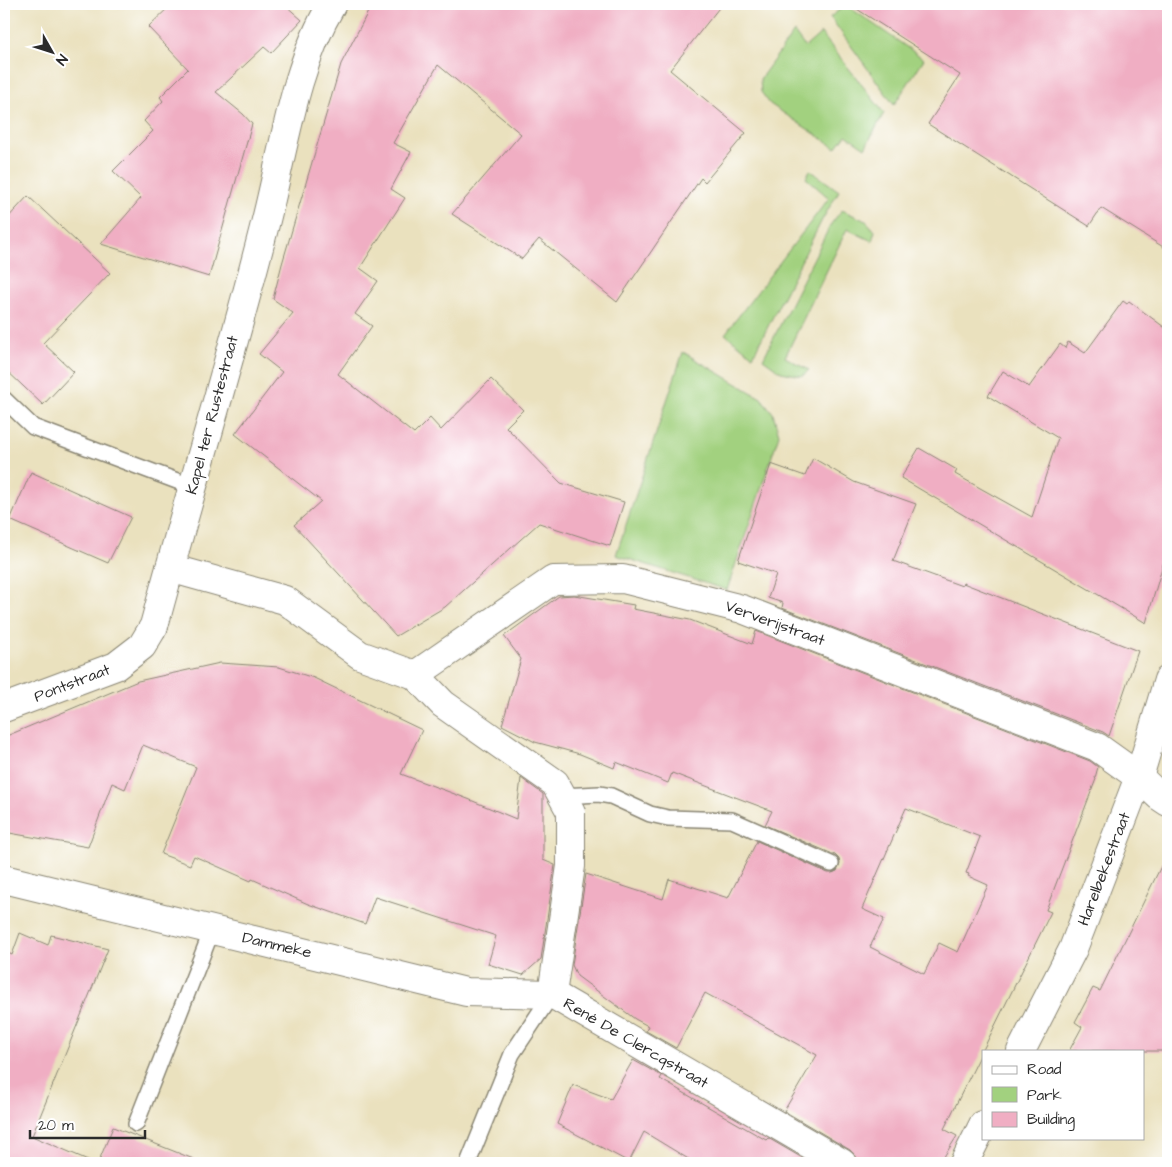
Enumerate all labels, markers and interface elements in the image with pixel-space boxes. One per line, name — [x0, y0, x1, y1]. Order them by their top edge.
north arrow — [28, 28, 78, 78]
text: N — [51, 50, 72, 69]
street label: Kapel ter Rustestraat — [180, 333, 244, 497]
street label: Ververijstraat — [722, 595, 828, 651]
street label: Pontstraat — [31, 658, 114, 708]
street label: Harelbekestraat — [1072, 809, 1136, 929]
street label: Dammeke — [240, 926, 314, 964]
street label: René De Clercqstraat — [559, 992, 713, 1094]
legend — [982, 1050, 1144, 1140]
text: Road — [1027, 1059, 1062, 1080]
text: Park — [1027, 1085, 1062, 1106]
scale bar — [30, 1107, 145, 1139]
text: Building — [1027, 1109, 1075, 1131]
text: 20 m — [38, 1115, 74, 1136]

